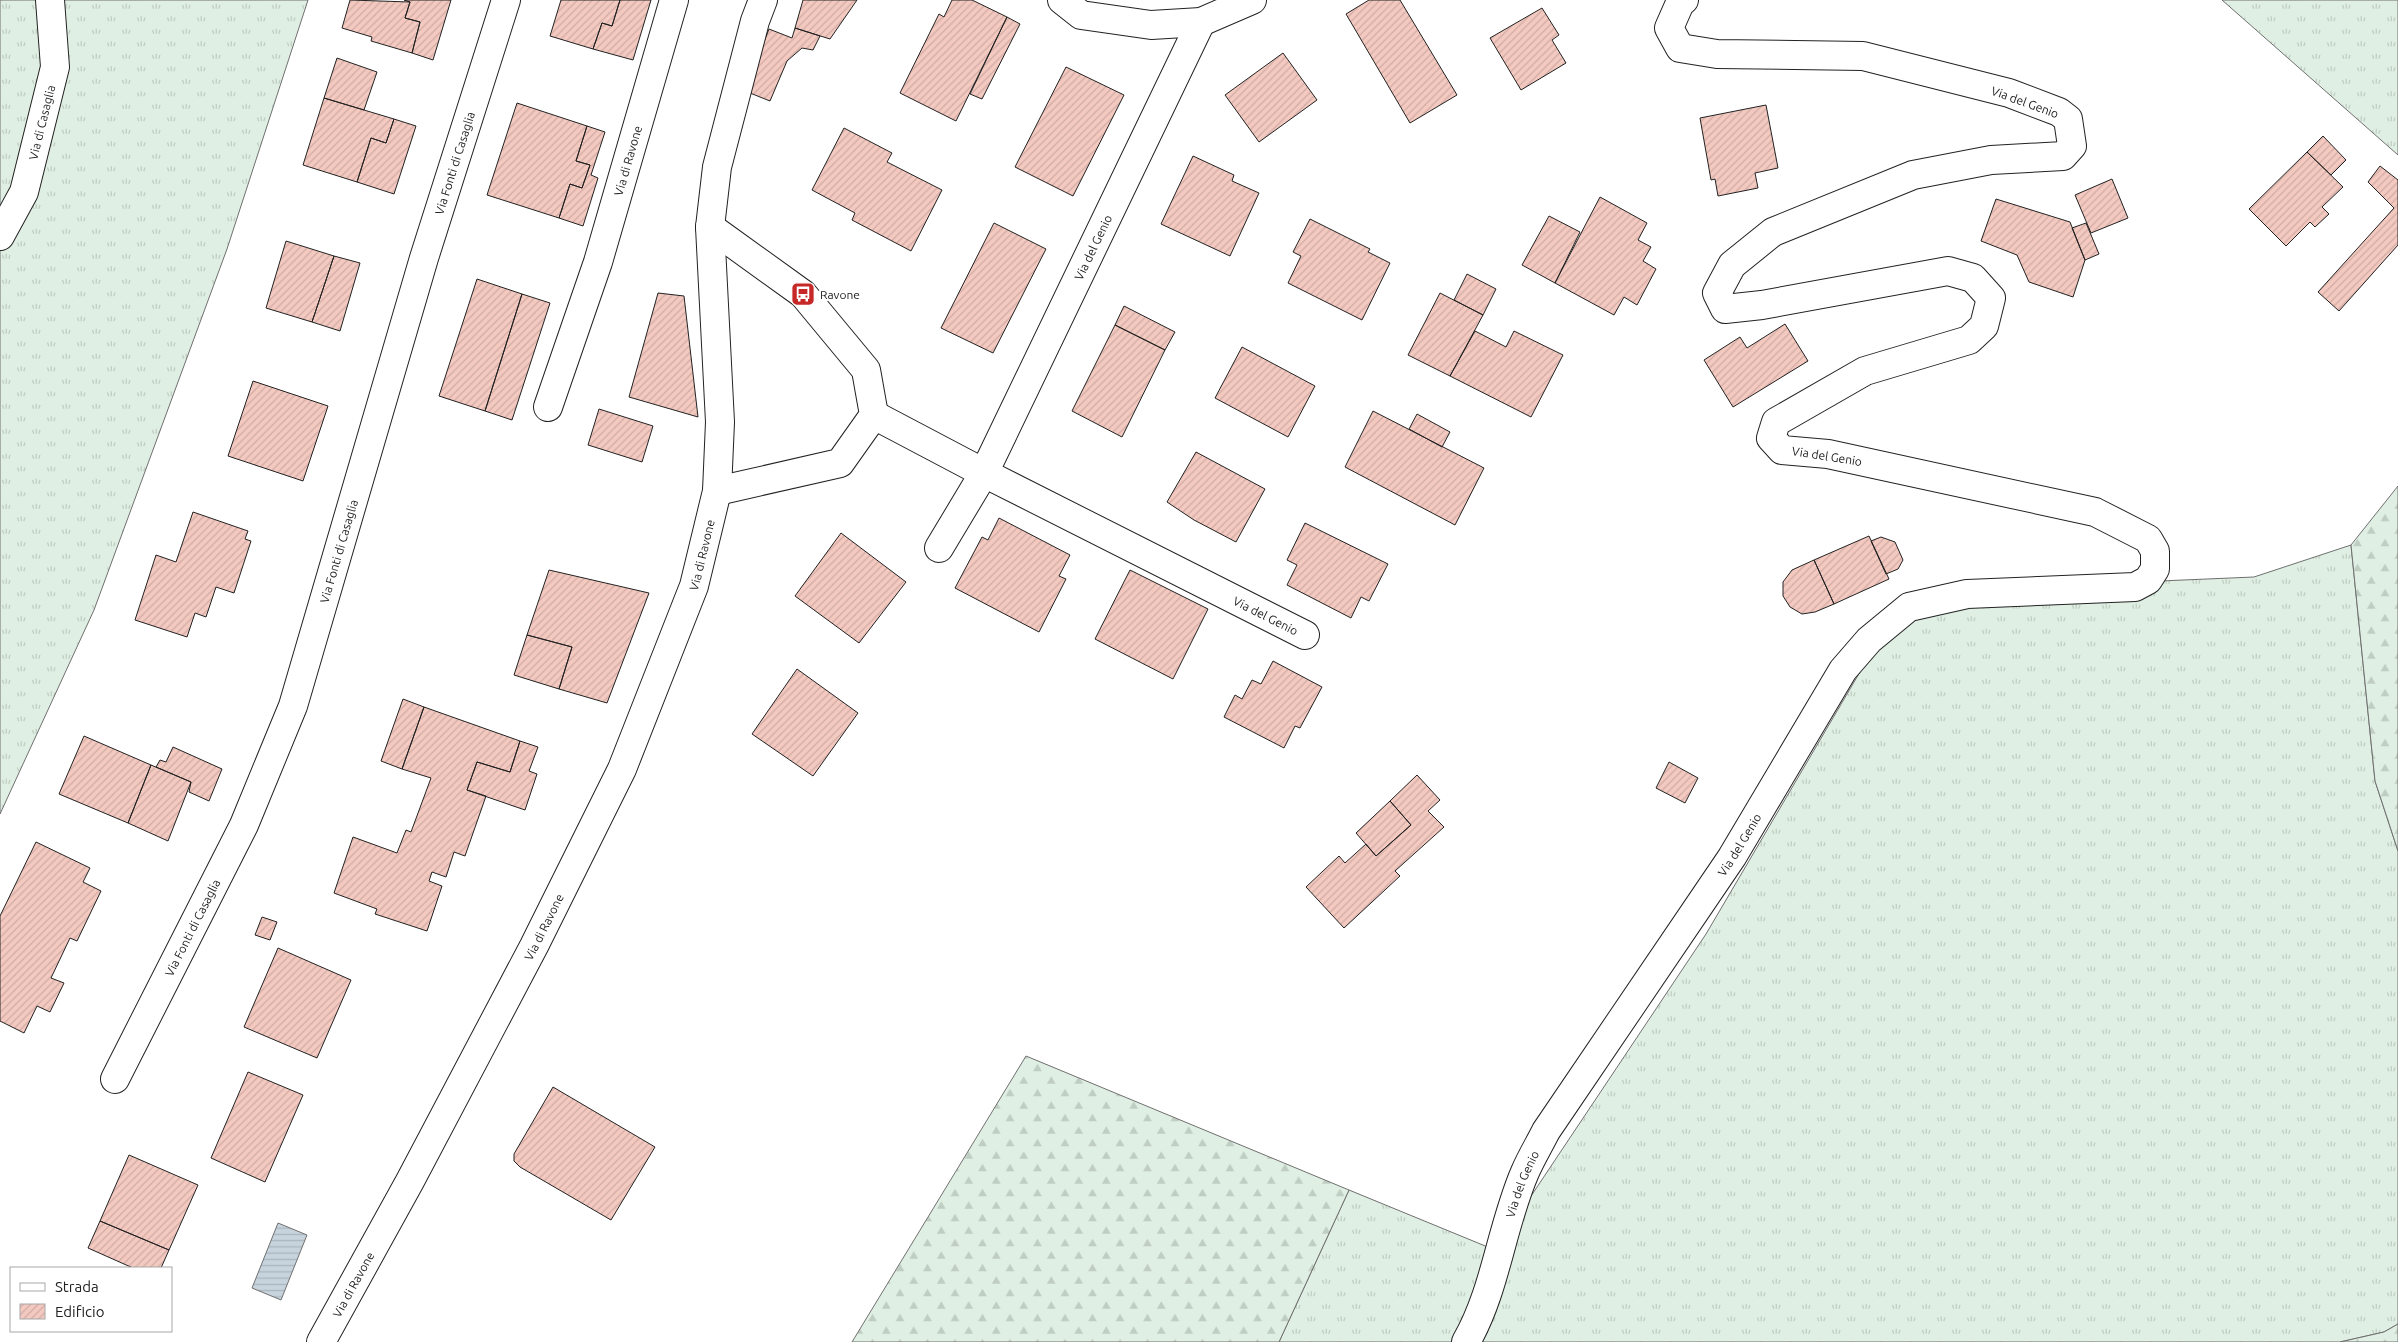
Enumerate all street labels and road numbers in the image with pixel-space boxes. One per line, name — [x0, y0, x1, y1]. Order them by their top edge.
street label: Via di Casaglia — [26, 83, 57, 161]
street label: Via del Genio — [1990, 84, 2060, 120]
street label: Via Fonti di Casaglia — [432, 110, 477, 216]
street label: Via di Ravone — [611, 124, 644, 197]
street label: Via del Genio — [1071, 213, 1114, 282]
street label: Via del Genio — [1791, 444, 1863, 468]
street label: Via Fonti di Casaglia — [317, 498, 360, 604]
street label: Via di Ravone — [686, 518, 716, 592]
street label: Via del Genio — [1231, 593, 1300, 637]
street label: Via del Genio — [1715, 811, 1763, 878]
street label: Via Fonti di Casaglia — [162, 877, 222, 978]
street label: Via di Ravone — [521, 892, 565, 962]
street label: Via del Genio — [1503, 1148, 1541, 1219]
street label: Via di Ravone — [330, 1249, 376, 1319]

